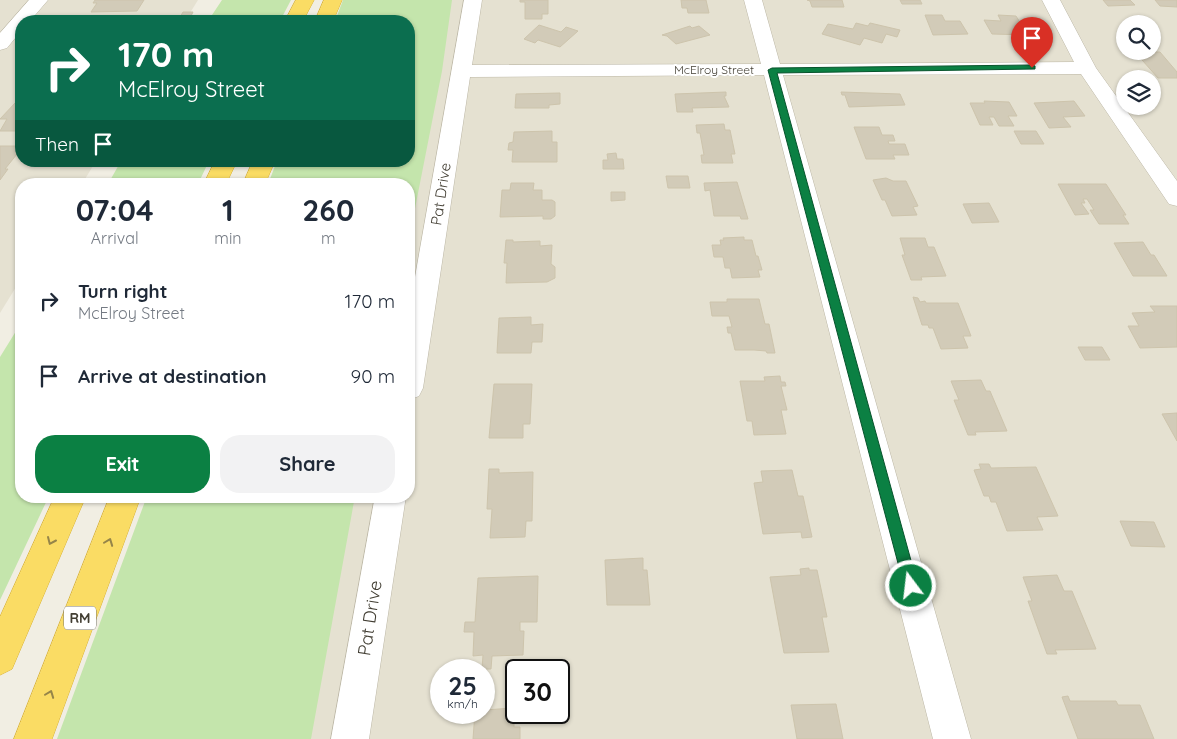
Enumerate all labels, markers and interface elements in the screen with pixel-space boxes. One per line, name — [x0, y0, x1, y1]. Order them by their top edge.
map controls — [1116, 15, 1161, 115]
button: search — [1116, 15, 1161, 60]
pin — [1011, 17, 1053, 68]
icon: arrive — [1018, 24, 1046, 52]
text: 170 m — [118, 32, 214, 76]
icon: right — [35, 35, 100, 100]
street label: McElroy Street — [674, 62, 754, 77]
button: layers — [1116, 70, 1161, 115]
text: McElroy Street — [118, 75, 265, 103]
icon: arrive — [89, 130, 117, 158]
text: Then — [35, 132, 79, 156]
street label: Pat Drive — [426, 161, 455, 227]
text: 07:04 — [76, 191, 154, 229]
text: 1 — [222, 191, 234, 229]
text: 260 — [302, 191, 354, 229]
text: Arrival — [91, 228, 139, 248]
text: min — [214, 228, 242, 248]
text: m — [321, 228, 336, 248]
text: Turn right — [78, 279, 167, 303]
icon: right — [35, 287, 63, 315]
text: 170 m — [344, 289, 395, 313]
text: McElroy Street — [78, 303, 185, 323]
icon: arrive — [35, 362, 63, 390]
text: Arrive at destination — [78, 364, 267, 388]
text: 90 m — [351, 364, 395, 388]
button: Exit — [35, 435, 210, 493]
button: Share — [220, 435, 395, 493]
one-way arrow — [46, 536, 57, 545]
one-way arrow — [102, 538, 113, 547]
position arrow — [884, 559, 936, 611]
street label: Pat Drive — [352, 579, 387, 657]
road number: RM — [64, 606, 96, 630]
speed limit sign: 30 — [505, 659, 570, 724]
text: 25 — [448, 670, 477, 701]
one-way arrow — [45, 690, 55, 698]
text: km/h — [447, 696, 478, 711]

